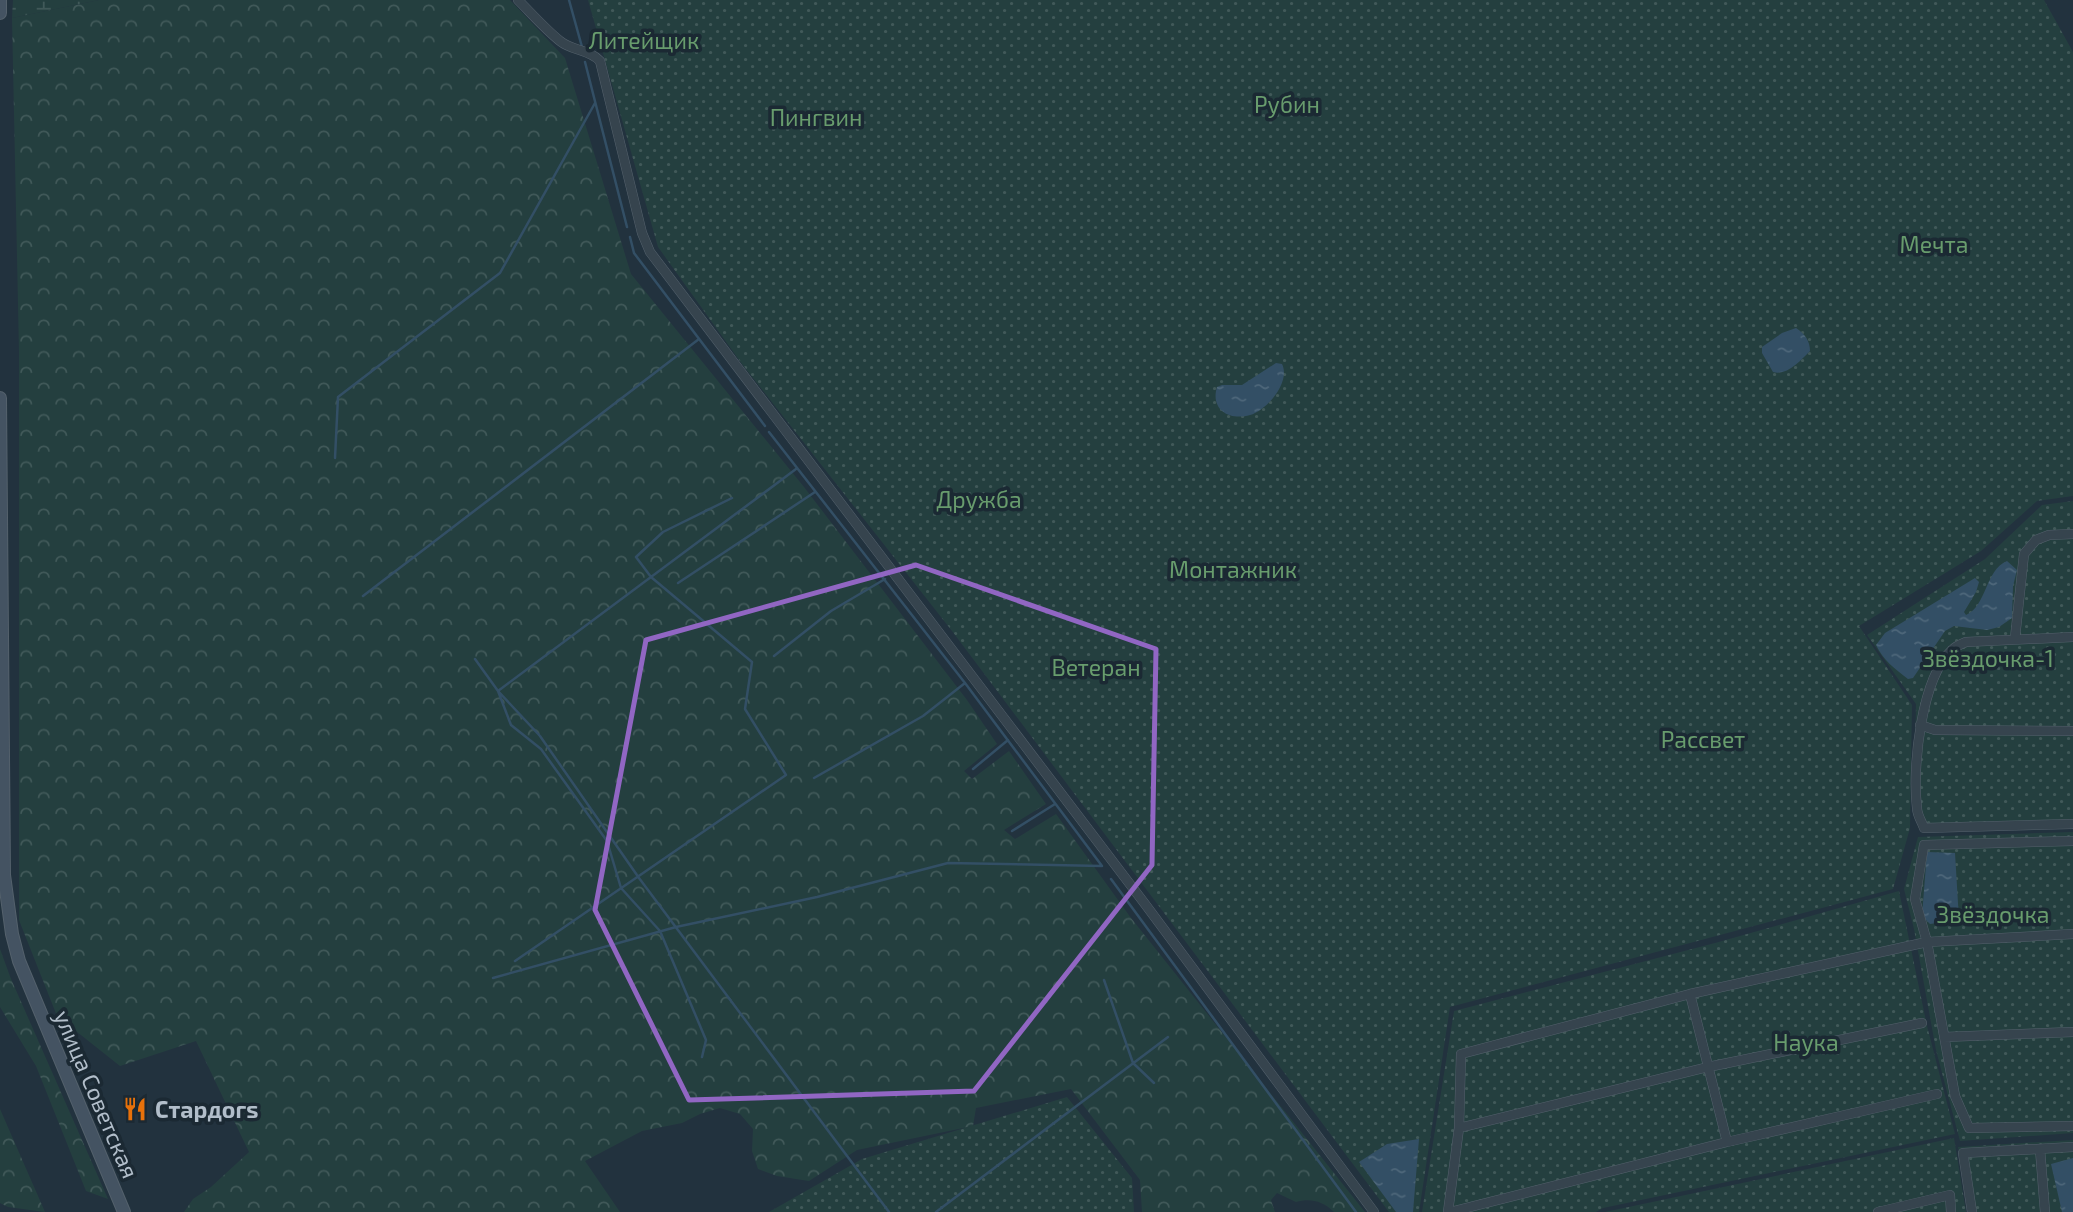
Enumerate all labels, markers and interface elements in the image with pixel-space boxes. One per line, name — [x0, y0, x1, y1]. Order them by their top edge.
park label: Литейщик — [589, 26, 699, 54]
park label: Рубин — [1254, 90, 1320, 119]
park label: Пингвин — [770, 103, 862, 131]
park label: Мечта — [1900, 230, 1968, 258]
park label: Дружба — [936, 485, 1022, 514]
park label: Монтажник — [1169, 555, 1297, 583]
park label: Звёздочка-1 — [1922, 644, 2054, 672]
park label: Ветеран — [1051, 653, 1141, 681]
park label: Рассвет — [1661, 725, 1745, 753]
park label: Звёздочка — [1937, 900, 2049, 928]
street label: улица Советская — [48, 1006, 145, 1183]
park label: Наука — [1773, 1028, 1839, 1057]
restaurant icon: Стардогs — [121, 1095, 149, 1123]
place label: Стардогs — [155, 1095, 258, 1123]

